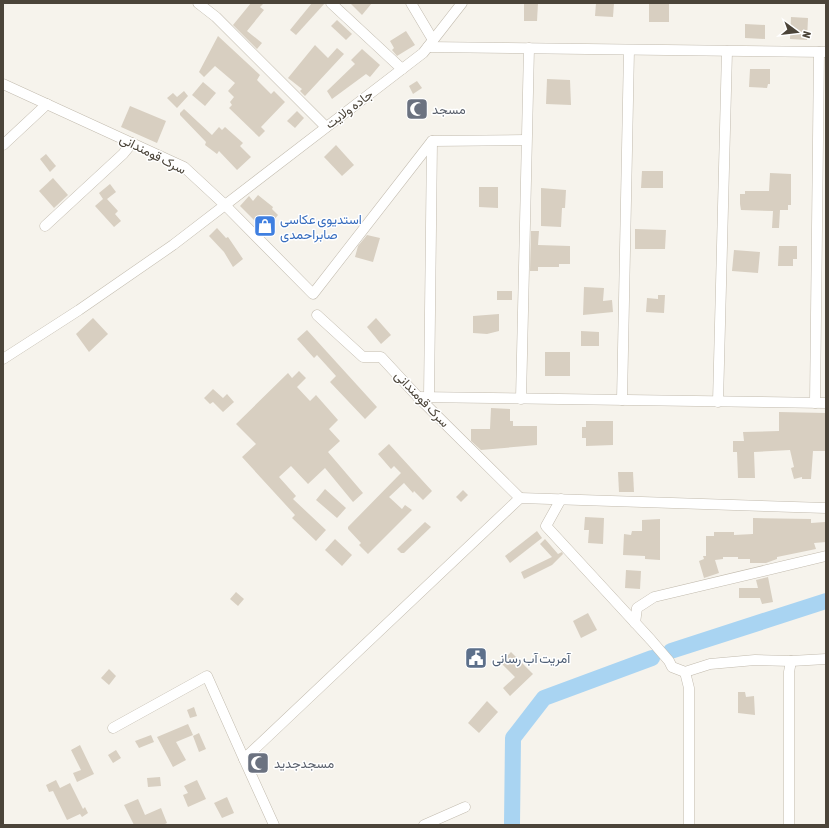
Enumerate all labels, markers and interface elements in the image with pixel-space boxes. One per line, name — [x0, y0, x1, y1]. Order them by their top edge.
north arrow — [777, 12, 817, 52]
text: N — [800, 30, 813, 39]
street label: جاده ولایت — [322, 86, 376, 132]
mosque icon: مسجد — [404, 96, 430, 122]
place label: مسجد — [432, 102, 466, 117]
street label: سرک قومندانی — [117, 131, 189, 178]
place label: استدیوی عکاسی صابراحمدی — [280, 212, 362, 243]
shop icon: استدیوی عکاسی صابراحمدی — [252, 213, 278, 239]
street label: سرک قومندانی — [391, 368, 453, 431]
public building icon: آمریت آب رسانی — [463, 645, 489, 671]
place label: آمریت آب رسانی — [492, 651, 571, 667]
mosque icon: مسجدجدید — [245, 750, 271, 776]
place label: مسجدجدید — [274, 756, 334, 771]

